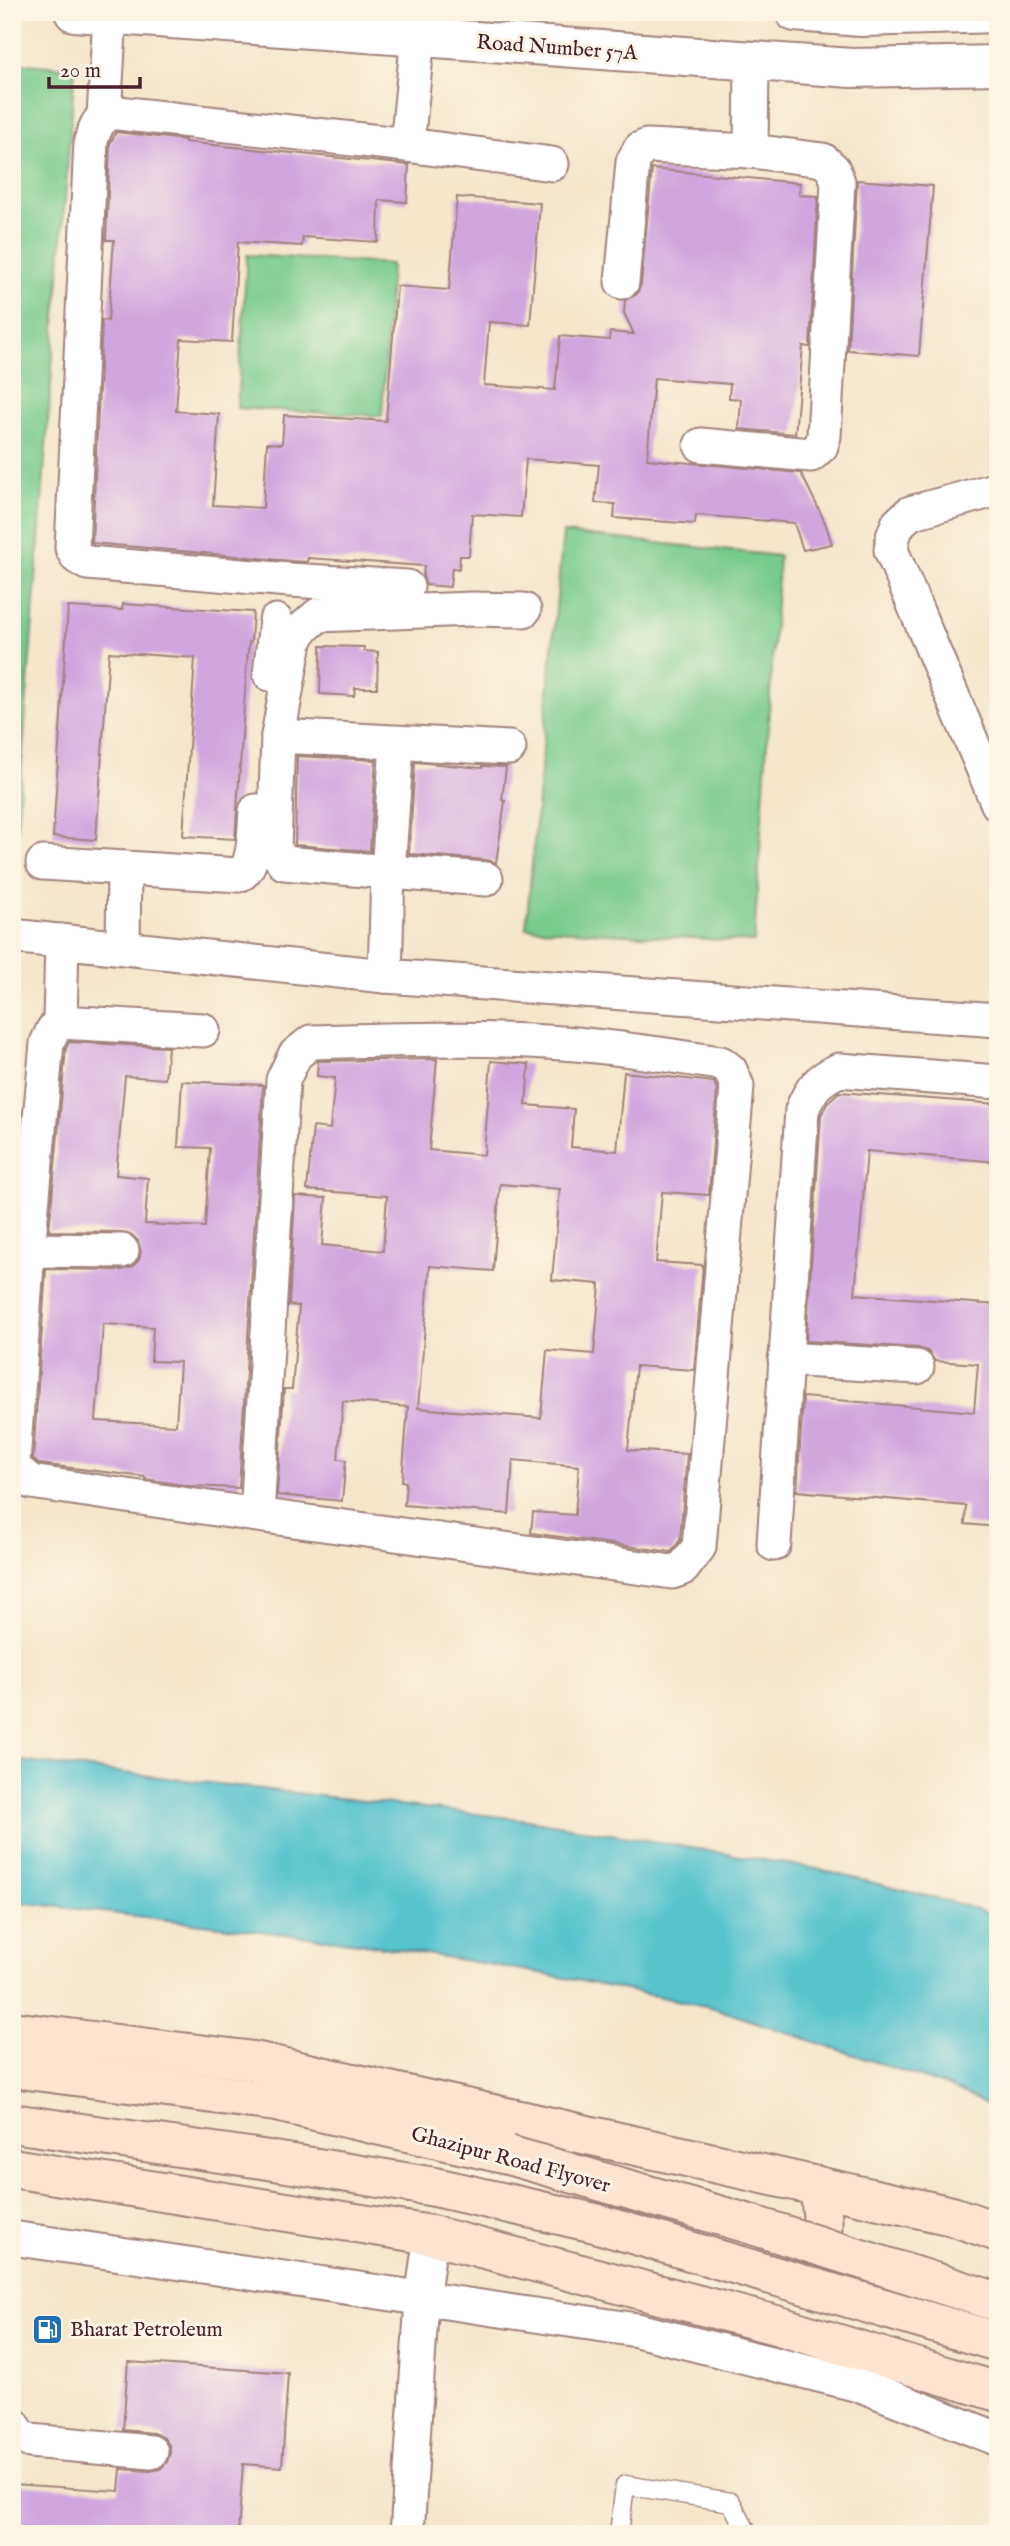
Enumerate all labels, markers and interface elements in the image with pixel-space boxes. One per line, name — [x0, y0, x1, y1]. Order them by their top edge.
street label: Road Number 57A — [475, 29, 639, 68]
scale bar — [49, 46, 140, 90]
text: 20 m — [60, 58, 101, 85]
street label: Ghazipur Road Flyover — [408, 2121, 613, 2200]
fuel station icon: Bharat Petroleum — [30, 2312, 64, 2346]
place label: Bharat Petroleum — [70, 2317, 223, 2344]

